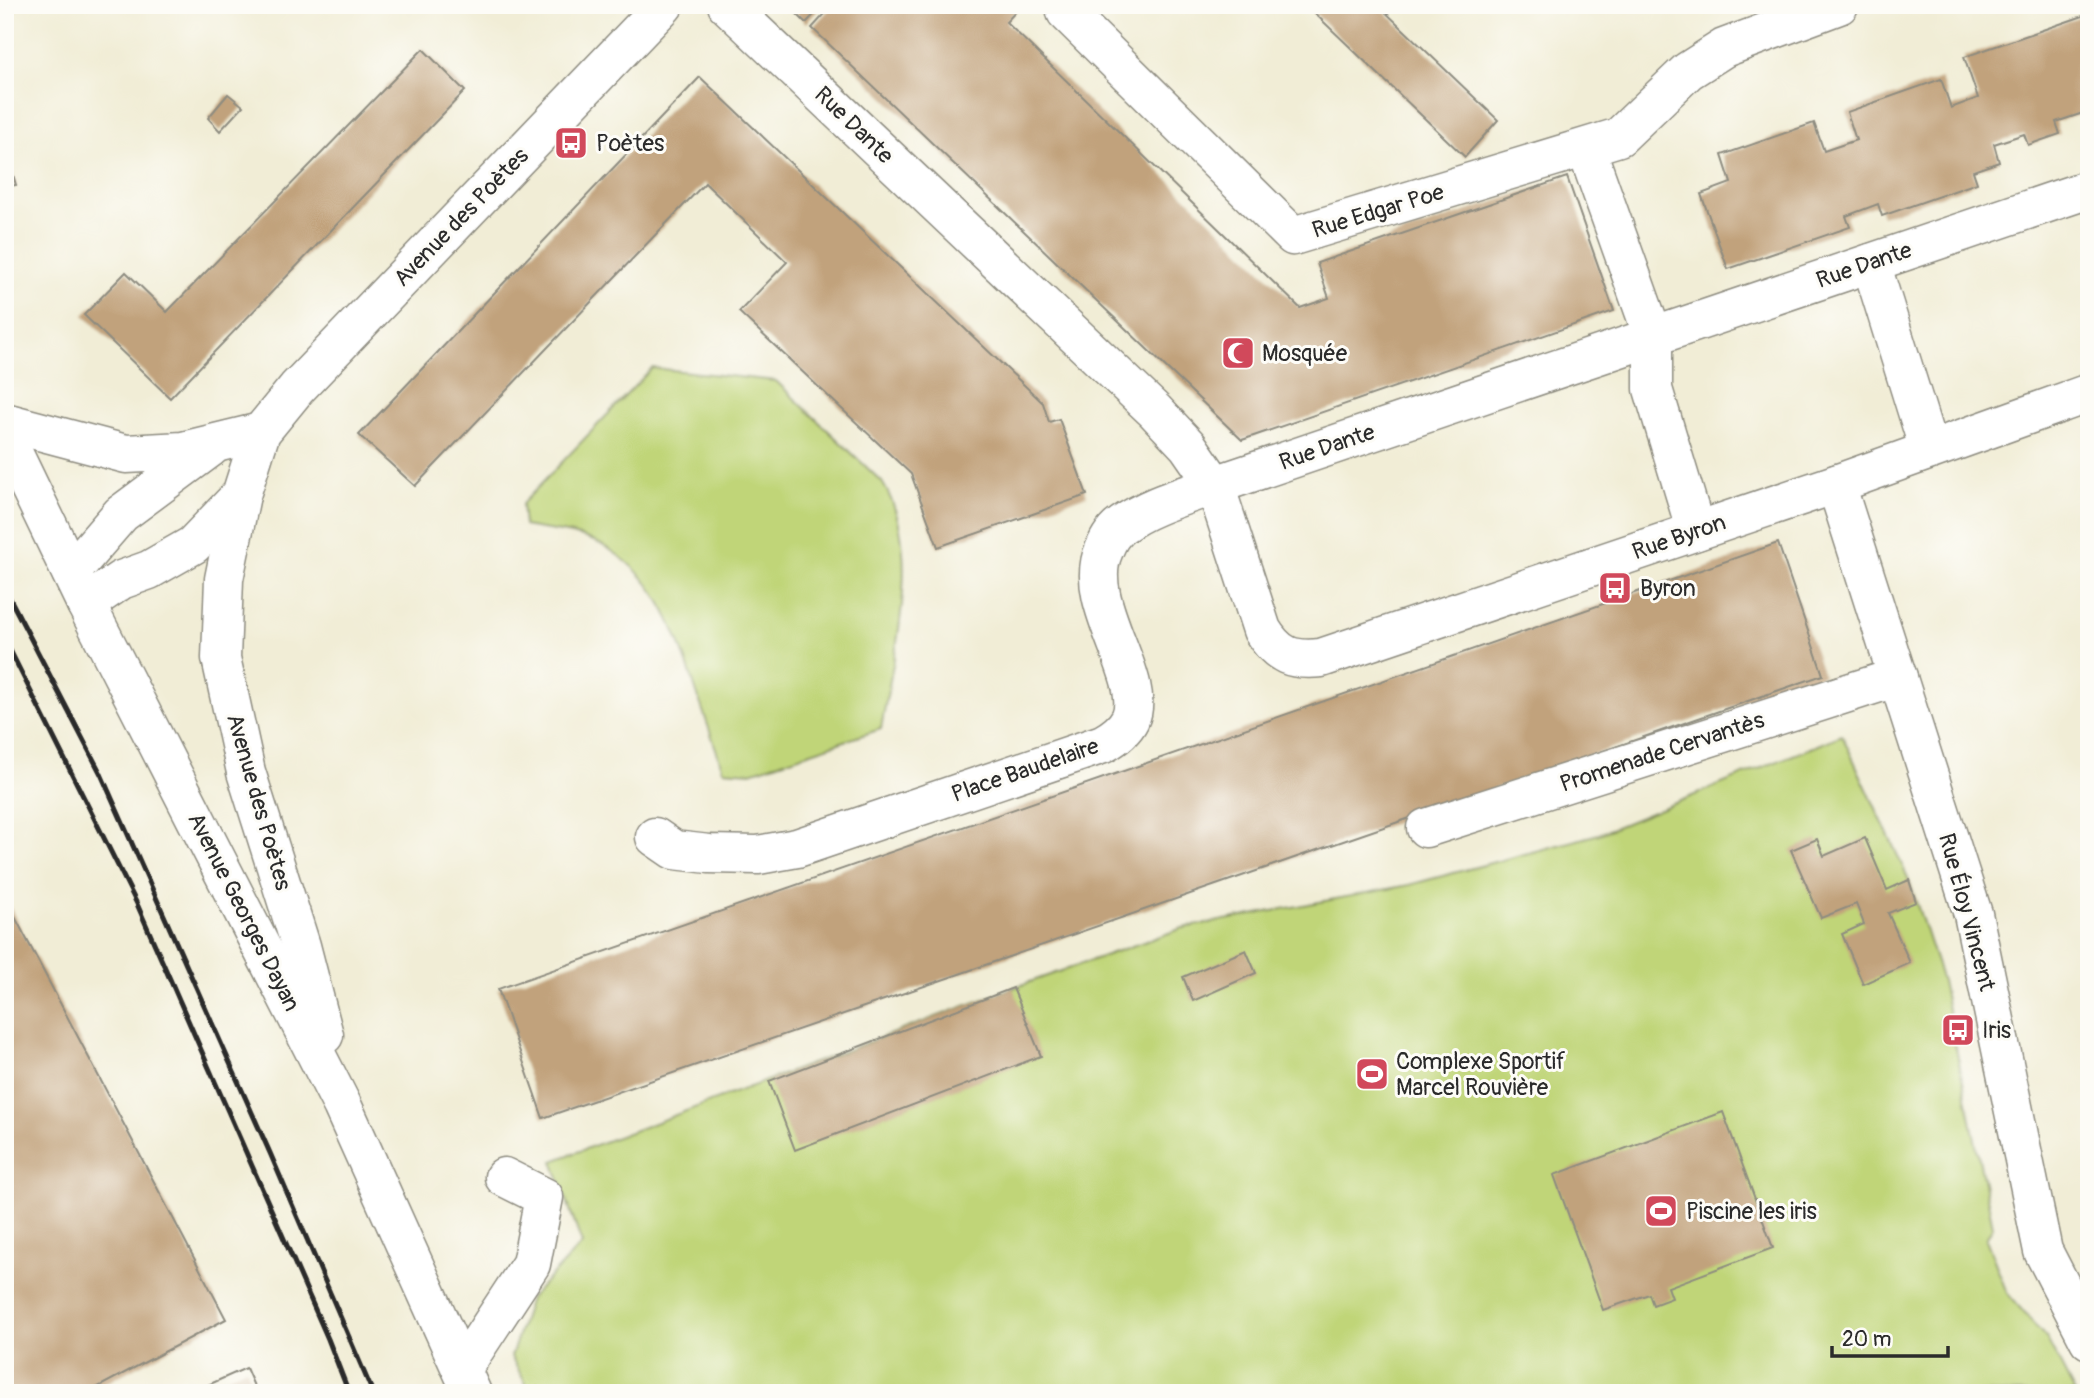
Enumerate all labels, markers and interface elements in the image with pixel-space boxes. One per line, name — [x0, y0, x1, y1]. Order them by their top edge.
street label: Rue Dante — [808, 80, 900, 170]
bus stop icon: Poètes — [552, 124, 590, 162]
place label: Poètes — [596, 129, 664, 158]
street label: Avenue des Poètes — [387, 141, 535, 293]
street label: Rue Edgar Poe — [1309, 177, 1448, 245]
street label: Rue Dante — [1812, 235, 1916, 295]
mosque icon: Mosquée — [1219, 334, 1257, 372]
place label: Mosquée — [1262, 339, 1348, 368]
street label: Rue Dante — [1275, 417, 1379, 477]
street label: Rue Byron — [1628, 508, 1730, 566]
bus stop icon: Byron — [1596, 569, 1634, 607]
place label: Byron — [1640, 574, 1696, 603]
street label: Promenade Cervantès — [1556, 705, 1768, 799]
street label: Avenue des Poètes — [220, 711, 298, 893]
street label: Place Baudelaire — [948, 731, 1103, 809]
street label: Avenue Georges Dayan — [181, 808, 307, 1016]
street label: Rue Éloy Vincent — [1932, 830, 2002, 995]
bus stop icon: Iris — [1939, 1011, 1977, 1049]
place label: Iris — [1982, 1016, 2011, 1045]
place label: Complexe Sportif Marcel Rouvière — [1396, 1047, 1565, 1102]
sports icon: Complexe Sportif Marcel Rouvière — [1353, 1055, 1391, 1093]
sports icon: Piscine les iris — [1642, 1192, 1680, 1230]
place label: Piscine les iris — [1686, 1197, 1817, 1226]
scale bar — [1832, 1314, 1947, 1358]
text: 20 m — [1842, 1326, 1891, 1353]

